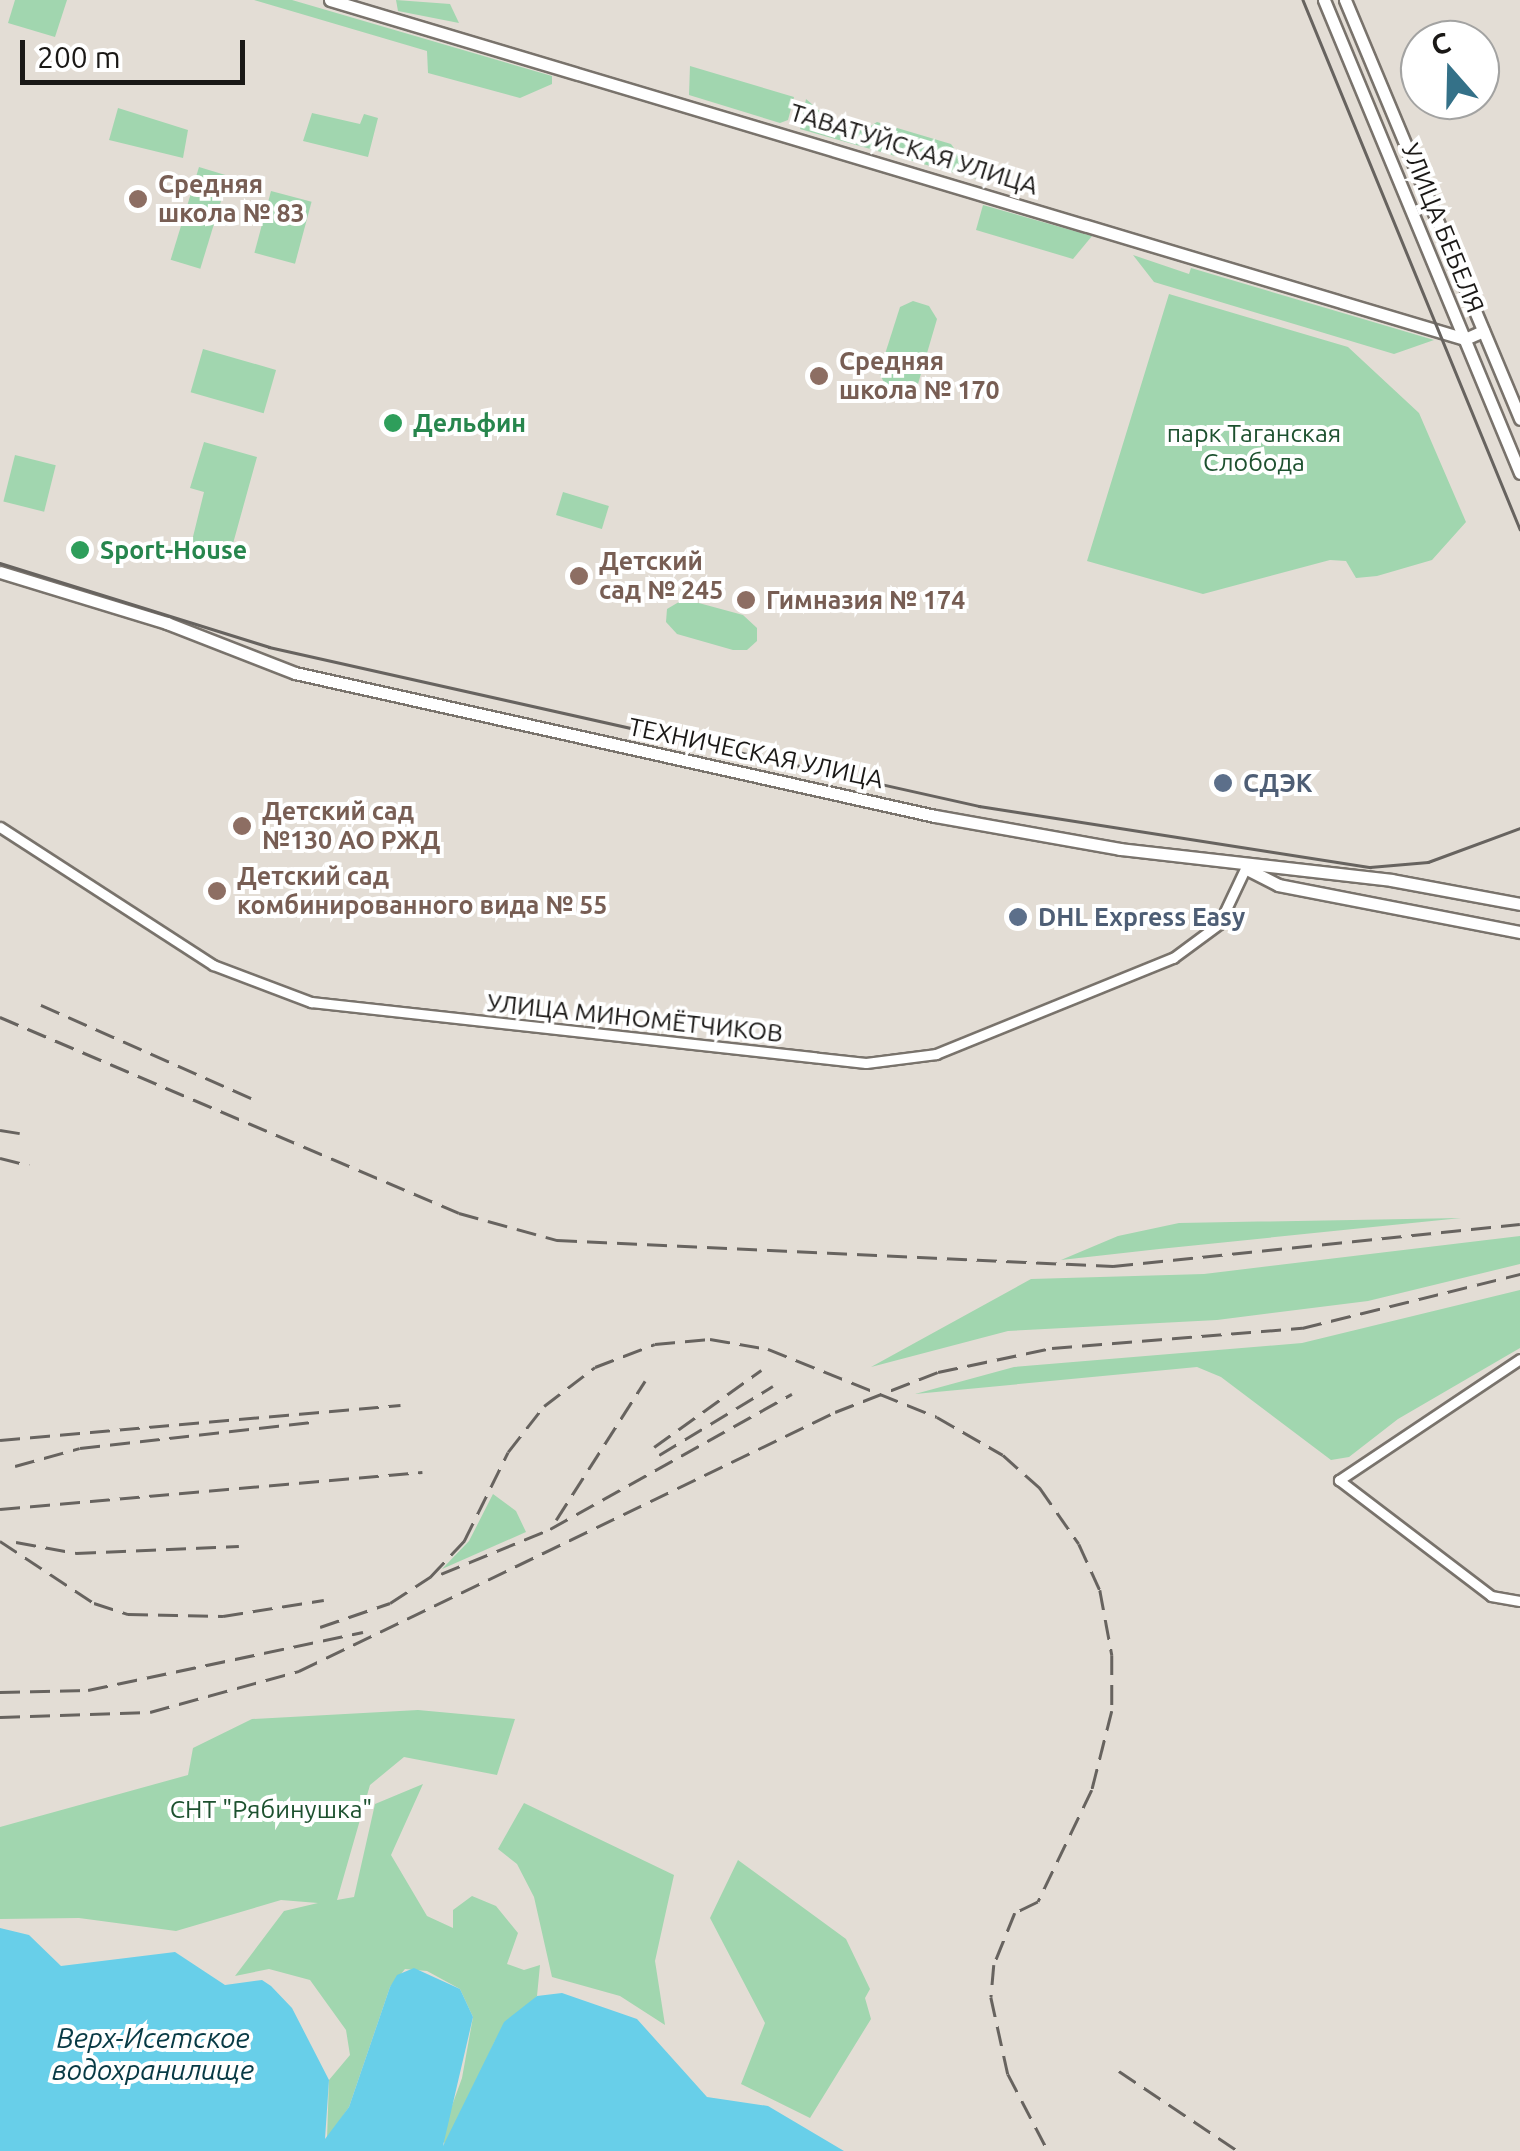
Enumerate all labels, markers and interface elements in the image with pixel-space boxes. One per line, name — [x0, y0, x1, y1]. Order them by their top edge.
scale bar — [25, 20, 250, 82]
north arrow — [1400, 20, 1500, 120]
text: С — [1427, 26, 1454, 61]
text: 200 m — [37, 40, 121, 74]
street label: ТАВАТУЙСКАЯ УЛИЦА — [786, 97, 1042, 201]
street label: УЛИЦА БЕБЕЛЯ — [1395, 139, 1491, 317]
place label: Средняя школа № 83 — [158, 170, 305, 229]
marker: Средняя школа № 83 — [127, 188, 149, 210]
place label: Средняя школа № 170 — [839, 347, 1000, 406]
marker: Средняя школа № 170 — [808, 365, 830, 387]
place label: Дельфин — [413, 408, 526, 438]
marker: Дельфин — [382, 412, 404, 434]
park label: парк Таганская Слобода — [1167, 419, 1341, 478]
place label: Sport-House — [100, 535, 247, 565]
marker: Sport-House — [69, 539, 91, 561]
place label: Детский сад № 245 — [599, 547, 723, 606]
marker: Детский сад № 245 — [568, 565, 590, 587]
place label: Гимназия № 174 — [766, 585, 965, 615]
marker: Гимназия № 174 — [735, 589, 757, 611]
street label: ТЕХНИЧЕСКАЯ УЛИЦА — [626, 711, 886, 795]
place label: СДЭК — [1243, 768, 1312, 798]
marker: СДЭК — [1212, 772, 1234, 794]
place label: Детский сад №130 АО РЖД — [262, 797, 440, 856]
marker: Детский сад №130 АО РЖД — [231, 815, 253, 837]
place label: Детский сад комбинированного вида № 55 — [237, 862, 607, 921]
marker: Детский сад комбинированного вида № 55 — [206, 880, 228, 902]
place label: DHL Express Easy — [1038, 902, 1245, 932]
marker: DHL Express Easy — [1007, 906, 1029, 928]
street label: УЛИЦА МИНОМЁТЧИКОВ — [486, 988, 784, 1048]
park label: СНТ "Рябинушка" — [170, 1794, 372, 1824]
water label: Верх-Исетское водохранилище — [52, 2021, 254, 2087]

